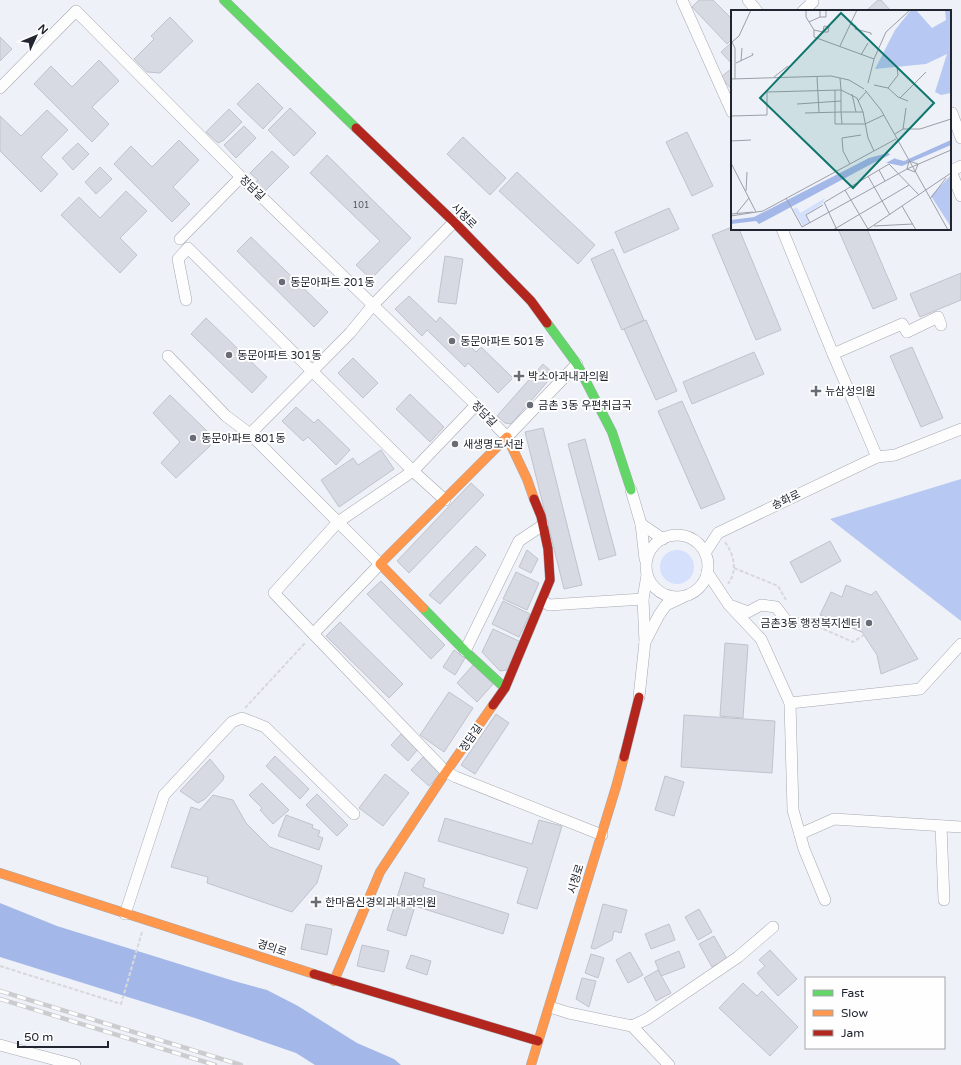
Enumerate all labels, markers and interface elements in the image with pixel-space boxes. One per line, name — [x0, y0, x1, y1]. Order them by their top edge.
inset map — [731, 10, 951, 230]
north arrow — [16, 16, 56, 56]
text: N — [35, 22, 51, 37]
street label: 정담길 — [237, 173, 267, 203]
house number: 101 — [353, 200, 369, 211]
street label: 시청로 — [449, 201, 479, 231]
place label: 동문아파트 201동 — [290, 276, 374, 289]
marker: 동문아파트 201동 — [277, 277, 287, 287]
place label: 동문아파트 501동 — [460, 335, 544, 348]
marker: 동문아파트 501동 — [447, 336, 457, 346]
place label: 동문아파트 301동 — [237, 349, 321, 362]
marker: 동문아파트 301동 — [224, 350, 234, 360]
marker: 박소아과내과의원 — [513, 370, 525, 382]
place label: 박소아과내과의원 — [528, 370, 609, 383]
marker: 뉴삼성의원 — [810, 385, 822, 397]
place label: 뉴삼성의원 — [825, 385, 876, 398]
street label: 정담길 — [469, 399, 499, 429]
place label: 금촌 3동 우편취급국 — [538, 399, 632, 412]
marker: 금촌 3동 우편취급국 — [525, 400, 535, 410]
place label: 동문아파트 801동 — [201, 432, 285, 445]
marker: 동문아파트 801동 — [188, 433, 198, 443]
place label: 새생명도서관 — [463, 438, 524, 451]
marker: 새생명도서관 — [450, 439, 460, 449]
street label: 송화로 — [770, 488, 802, 512]
place label: 금촌3동 행정복지센터 — [760, 617, 861, 630]
marker: 금촌3동 행정복지센터 — [864, 618, 874, 628]
street label: 정담길 — [457, 722, 485, 754]
street label: 시청로 — [565, 863, 587, 895]
marker: 한마음신경외과내과의원 — [310, 896, 322, 908]
place label: 한마음신경외과내과의원 — [325, 896, 436, 909]
street label: 경의로 — [256, 937, 288, 959]
legend — [805, 977, 945, 1049]
text: Fast — [841, 986, 865, 1000]
text: Slow — [841, 1006, 868, 1020]
scale bar — [18, 1023, 108, 1049]
text: Jam — [841, 1026, 864, 1040]
text: 50 m — [24, 1030, 53, 1044]

